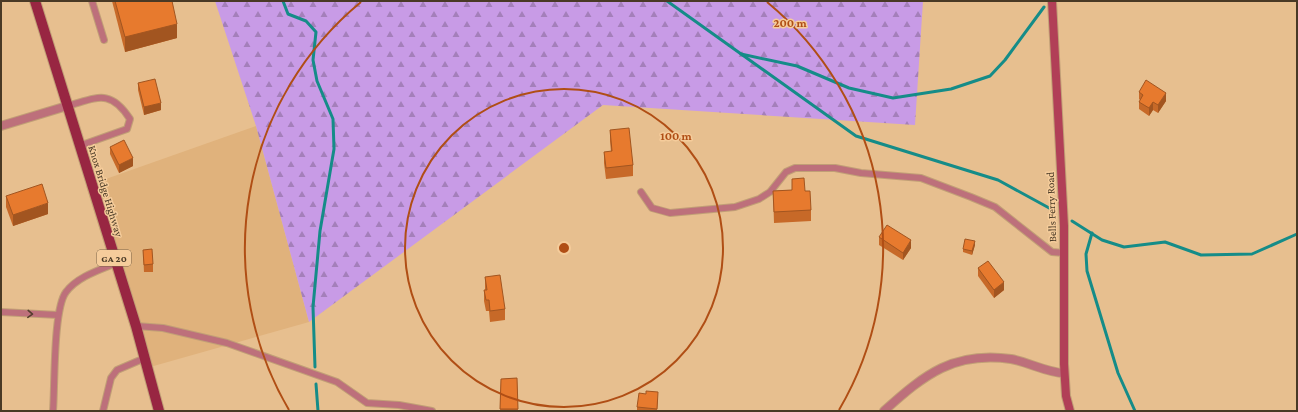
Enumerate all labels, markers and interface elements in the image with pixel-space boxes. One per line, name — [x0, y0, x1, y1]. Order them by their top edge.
text: 200 m — [773, 16, 807, 30]
text: 100 m — [660, 129, 693, 143]
street label: Knox Bridge Highway — [85, 144, 126, 239]
street label: Bells Ferry Road — [1044, 171, 1059, 242]
centre of rings — [557, 241, 571, 255]
road number: GA 20 — [97, 250, 131, 266]
one-way arrow — [27, 309, 33, 318]

